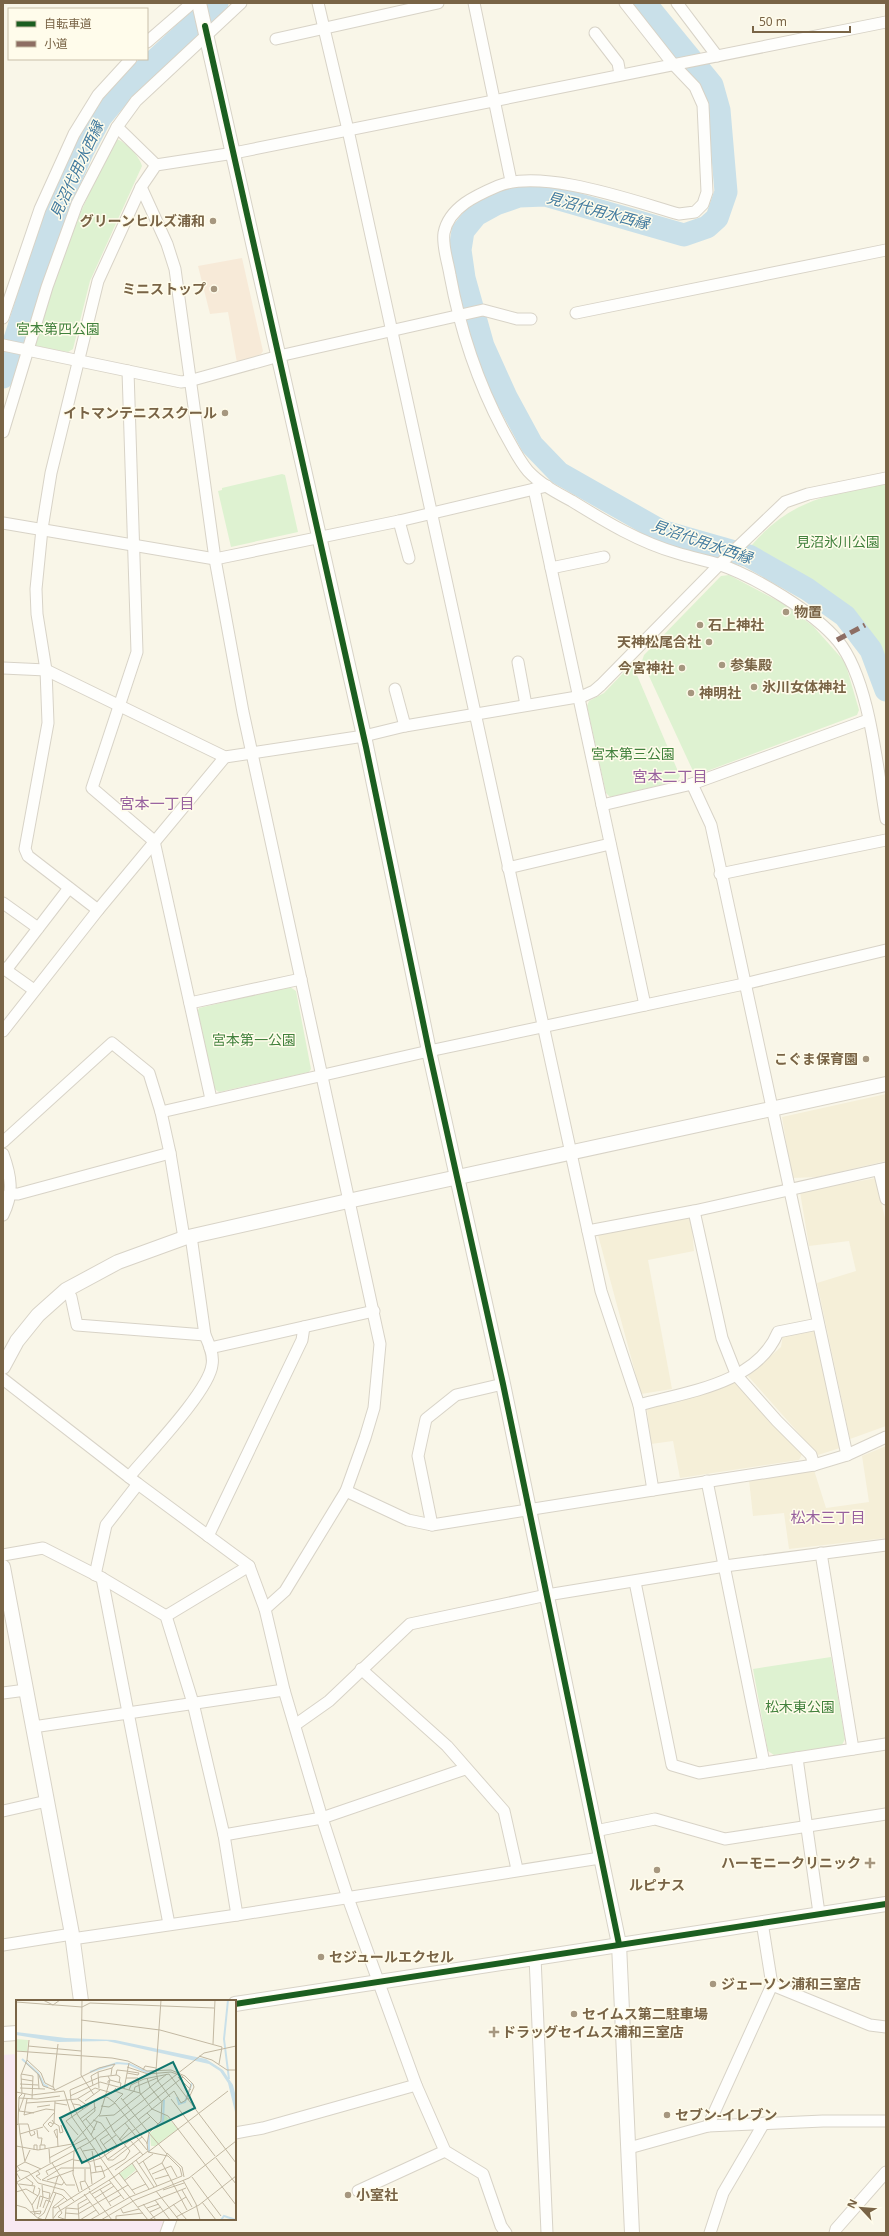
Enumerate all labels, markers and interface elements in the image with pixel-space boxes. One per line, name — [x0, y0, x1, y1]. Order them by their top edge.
legend — [8, 8, 148, 60]
scale bar — [753, 8, 850, 34]
text: 50 m — [759, 13, 787, 30]
text: 自転車道 — [44, 15, 92, 32]
text: 小道 — [44, 35, 68, 52]
water label: 見沼代用水西縁 — [45, 116, 108, 221]
water label: 見沼代用水西縁 — [545, 187, 653, 234]
place label: グリーンヒルズ浦和 — [80, 211, 205, 230]
marker: グリーンヒルズ浦和 — [208, 216, 218, 226]
place label: ミニストップ — [122, 279, 206, 298]
marker: ミニストップ — [209, 284, 219, 294]
park label: 宮本第四公園 — [16, 319, 100, 338]
place label: イトマンテニススクール — [63, 403, 217, 422]
marker: イトマンテニススクール — [220, 408, 230, 418]
water label: 見沼代用水西縁 — [649, 515, 757, 568]
park label: 見沼氷川公園 — [796, 532, 880, 551]
place label: 物置 — [794, 602, 822, 621]
marker: 物置 — [781, 607, 791, 617]
place label: 石上神社 — [708, 615, 764, 634]
marker: 石上神社 — [695, 620, 705, 630]
place label: 天神松尾合社 — [617, 632, 701, 651]
marker: 天神松尾合社 — [704, 637, 714, 647]
place label: 参集殿 — [730, 655, 772, 674]
place label: 今宮神社 — [618, 658, 674, 677]
marker: 参集殿 — [717, 660, 727, 670]
marker: 今宮神社 — [677, 663, 687, 673]
place label: 氷川女体神社 — [762, 677, 846, 696]
marker: 氷川女体神社 — [749, 682, 759, 692]
place label: 神明社 — [699, 683, 741, 702]
marker: 神明社 — [686, 688, 696, 698]
park label: 宮本第三公園 — [591, 744, 675, 763]
district label: 宮本二丁目 — [632, 766, 708, 786]
district label: 宮本一丁目 — [119, 793, 195, 813]
park label: 宮本第一公園 — [212, 1030, 296, 1049]
place label: こぐま保育園 — [774, 1049, 858, 1068]
marker: こぐま保育園 — [861, 1054, 871, 1064]
district label: 松木三丁目 — [790, 1507, 866, 1527]
park label: 松木東公園 — [765, 1697, 835, 1716]
place label: ハーモニークリニック — [721, 1853, 861, 1872]
marker: ハーモニークリニック — [864, 1857, 876, 1869]
marker: ルピナス — [652, 1865, 662, 1875]
place label: ルピナス — [629, 1875, 685, 1894]
place label: セジュールエクセル — [329, 1947, 454, 1966]
marker: セジュールエクセル — [316, 1952, 326, 1962]
place label: ジェーソン浦和三室店 — [721, 1974, 861, 1993]
marker: ジェーソン浦和三室店 — [708, 1979, 718, 1989]
inset map — [16, 2000, 236, 2220]
place label: セイムス第二駐車場 — [582, 2004, 708, 2023]
marker: セイムス第二駐車場 — [569, 2009, 579, 2019]
place label: ドラッグセイムス浦和三室店 — [502, 2022, 684, 2041]
marker: ドラッグセイムス浦和三室店 — [489, 2027, 499, 2037]
place label: セブン-イレブン — [675, 2105, 777, 2124]
marker: セブン-イレブン — [662, 2110, 672, 2120]
place label: 小室社 — [356, 2185, 398, 2204]
north arrow — [841, 2188, 881, 2228]
marker: 小室社 — [343, 2190, 353, 2200]
text: N — [843, 2196, 860, 2211]

